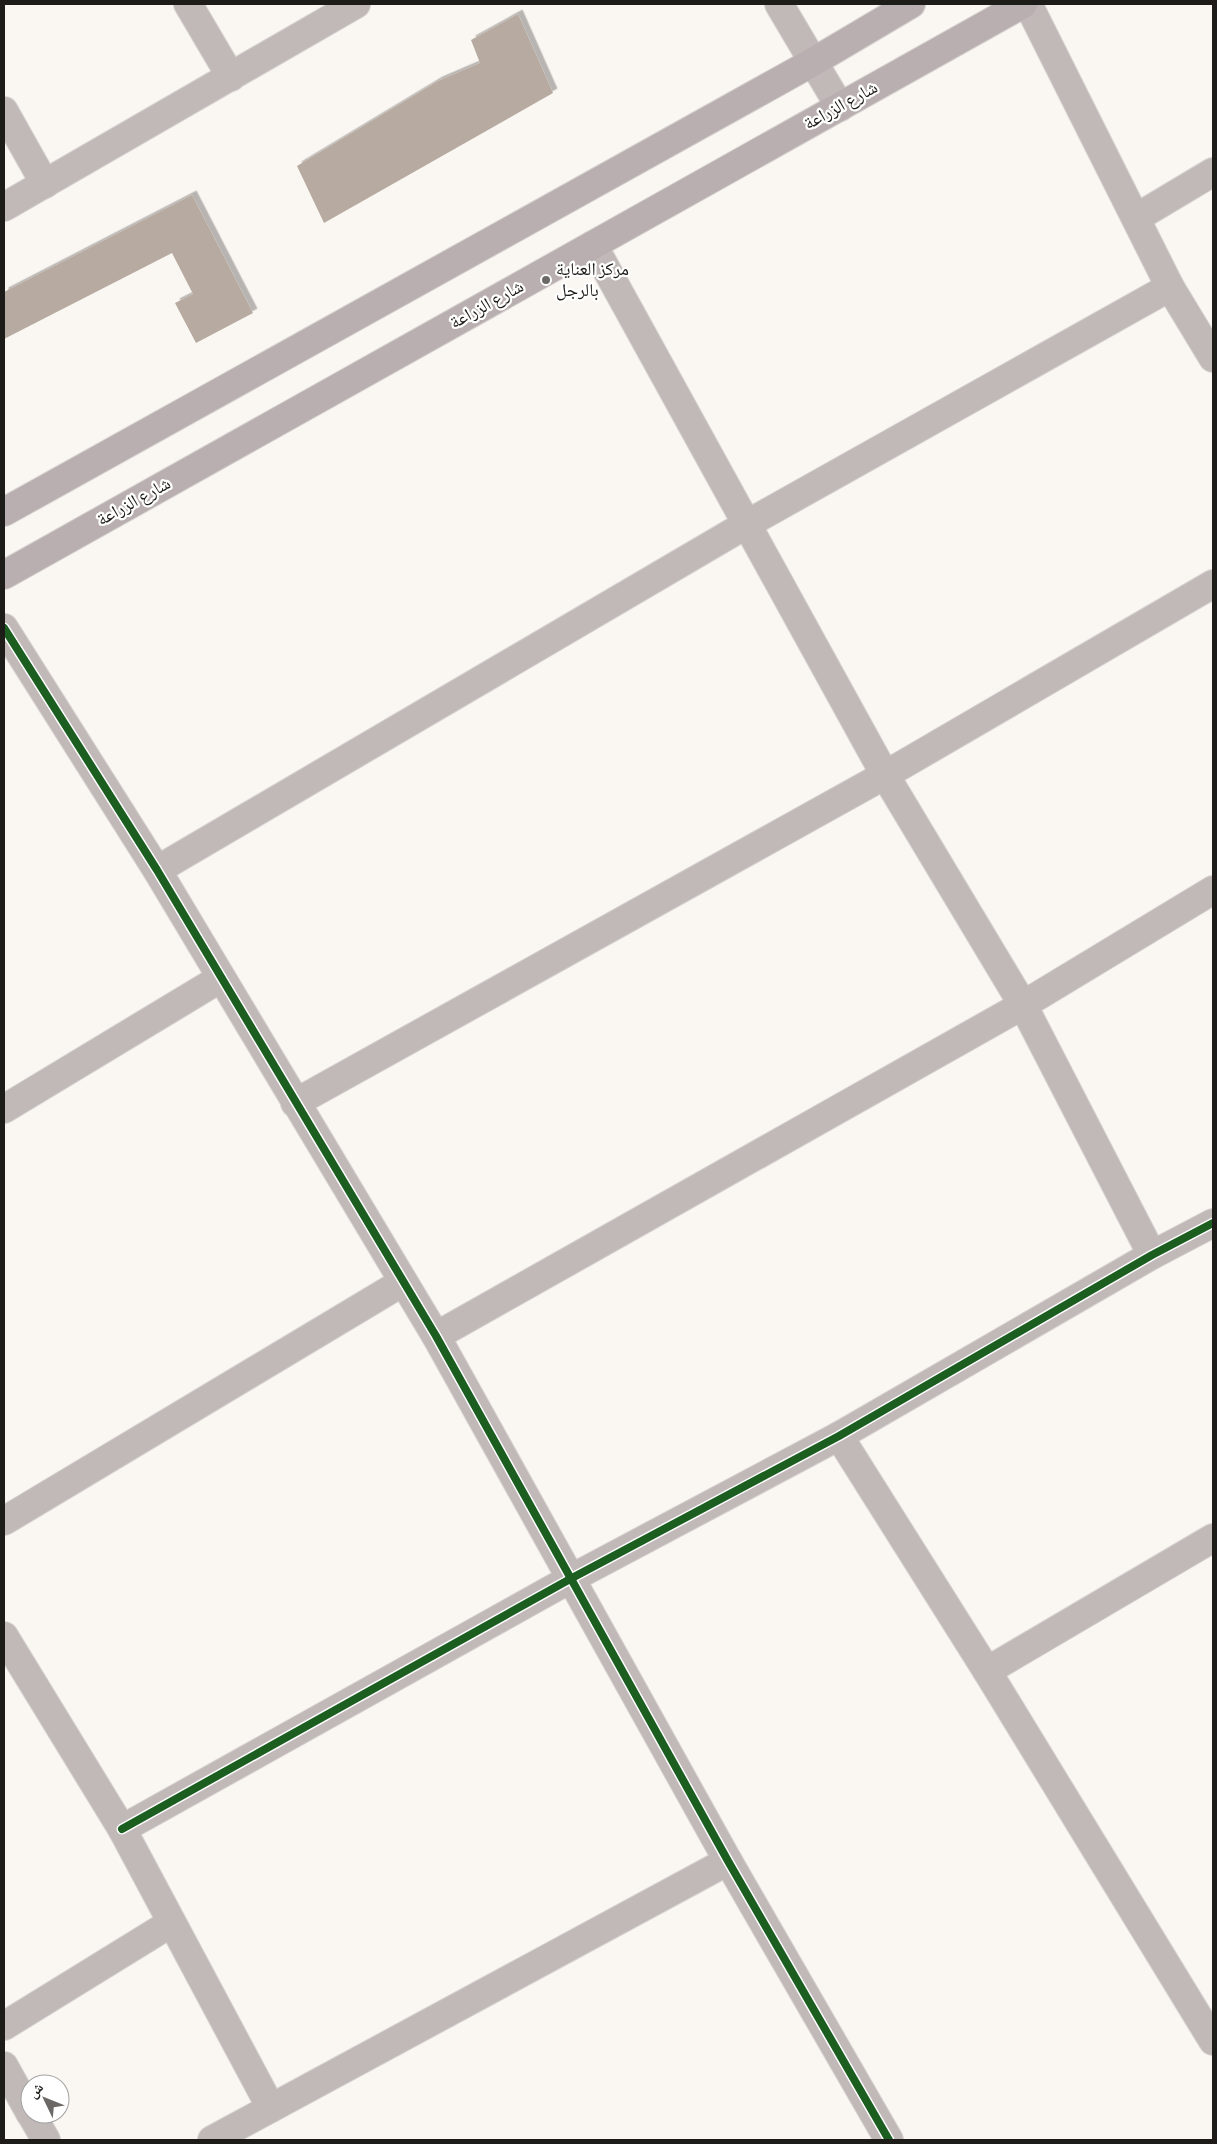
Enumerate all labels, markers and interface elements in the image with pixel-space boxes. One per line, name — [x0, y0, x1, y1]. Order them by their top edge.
street label: شارع الزراعة — [801, 78, 881, 134]
place label: مركز العناية بالرجل — [556, 261, 629, 301]
marker: مركز العناية بالرجل — [540, 274, 552, 286]
street label: شارع الزراعة — [447, 277, 527, 333]
street label: شارع الزراعة — [94, 474, 174, 530]
north arrow — [20, 2074, 70, 2124]
text: ش — [26, 2081, 47, 2102]

